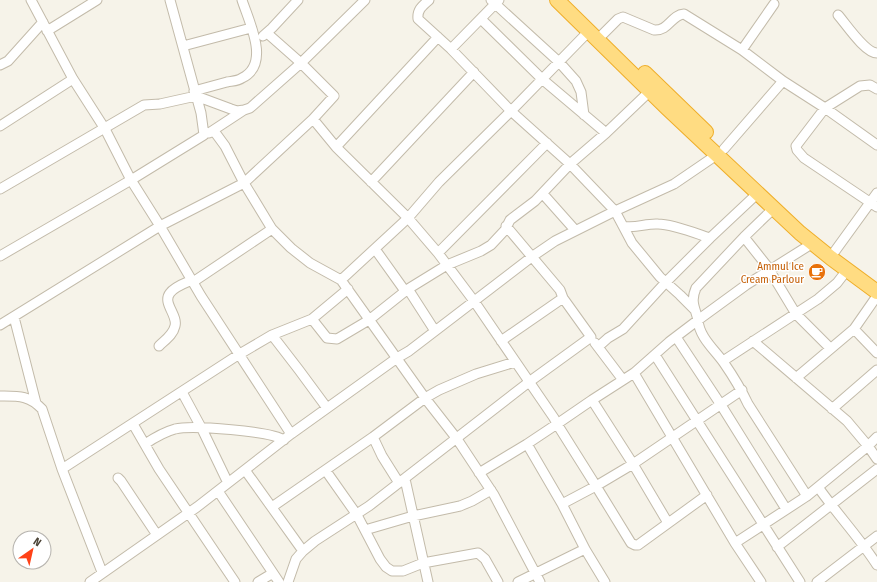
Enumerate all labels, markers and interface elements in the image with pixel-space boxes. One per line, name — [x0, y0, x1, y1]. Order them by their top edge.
place label: Ammul Ice Cream Parlour — [741, 260, 804, 286]
cafe icon: Ammul Ice Cream Parlour — [807, 262, 827, 282]
north arrow — [12, 530, 52, 570]
text: N — [31, 535, 44, 549]

